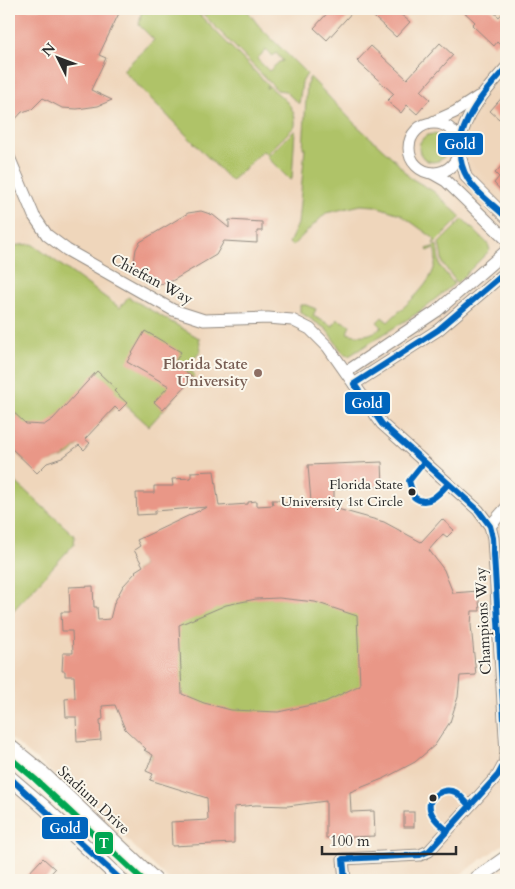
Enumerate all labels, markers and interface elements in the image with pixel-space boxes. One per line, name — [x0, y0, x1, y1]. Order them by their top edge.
north arrow — [32, 32, 82, 82]
text: N — [38, 39, 60, 61]
line badge: Gold — [437, 132, 484, 156]
text: Gold — [444, 135, 476, 154]
street label: Chieftan Way — [108, 249, 197, 309]
place label: Florida State University — [163, 354, 248, 391]
marker: Florida State University — [252, 367, 264, 379]
line badge: Gold — [344, 391, 391, 415]
text: Gold — [351, 394, 383, 413]
place label: Florida State University 1st Circle — [281, 475, 403, 511]
marker: Florida State University 1st Circle — [407, 487, 417, 497]
street label: Champions Way — [470, 567, 496, 675]
street label: Stadium Drive — [53, 761, 135, 839]
unlabelled marker — [428, 793, 438, 803]
line badge: Gold — [41, 816, 89, 840]
text: Gold — [49, 819, 81, 838]
scale bar — [322, 824, 456, 856]
line badge: T — [94, 831, 114, 855]
text: 100 m — [330, 831, 370, 851]
text: T — [99, 834, 109, 853]

